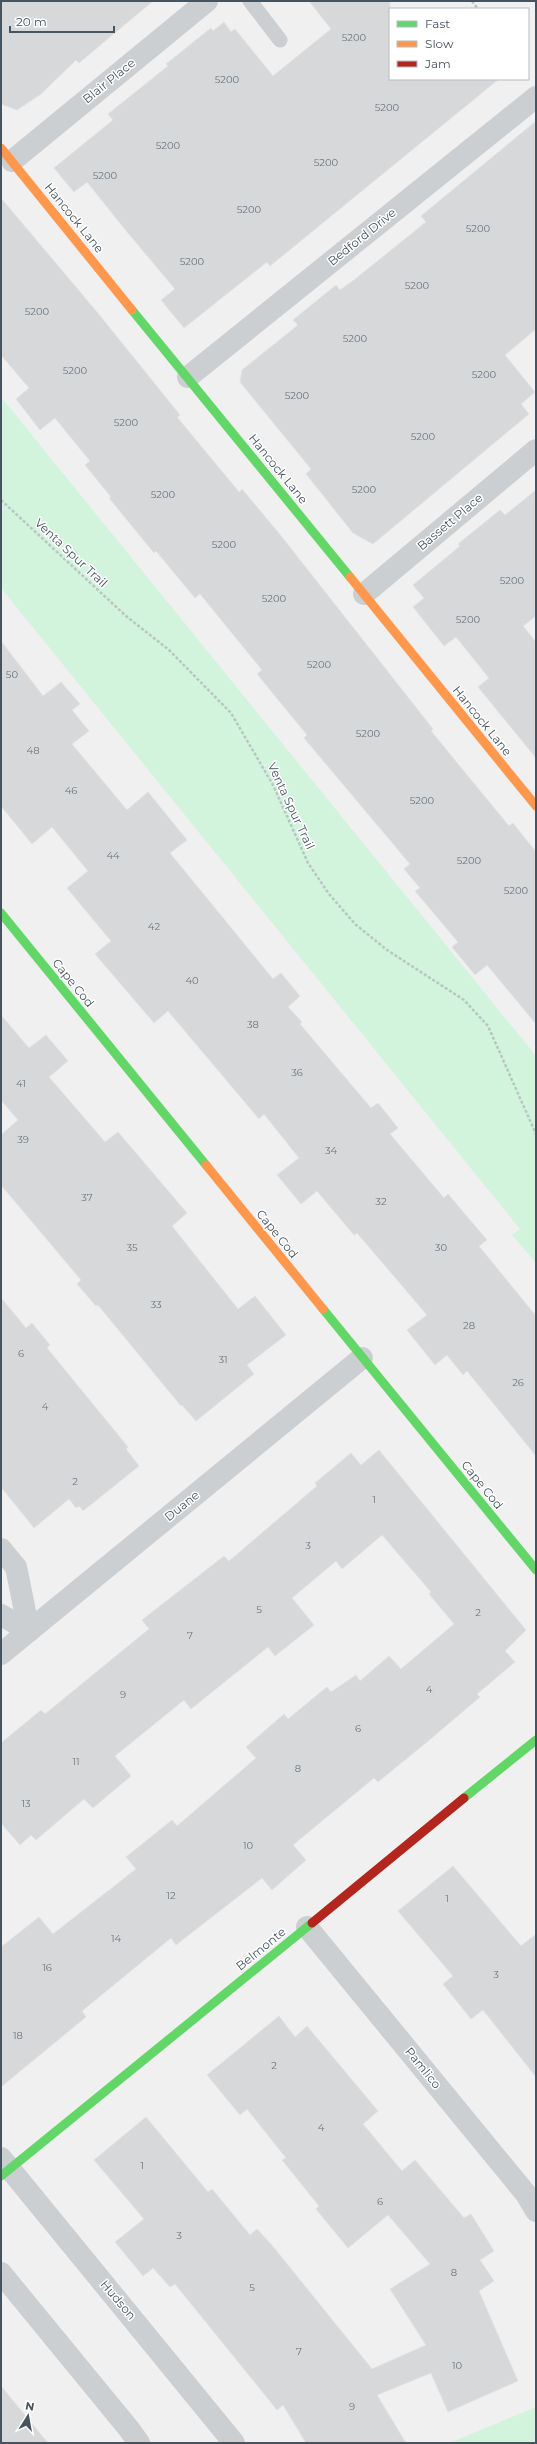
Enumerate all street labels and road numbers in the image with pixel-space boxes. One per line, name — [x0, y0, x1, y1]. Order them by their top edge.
street label: Blair Place — [79, 55, 138, 106]
street label: Hancock Lane — [42, 180, 107, 256]
street label: Bedford Drive — [325, 205, 399, 269]
street label: Hancock Lane — [246, 431, 311, 507]
street label: Bassett Place — [414, 490, 485, 553]
street label: Venta Spur Trail — [32, 515, 111, 590]
street label: Hancock Lane — [450, 683, 515, 759]
street label: Venta Spur Trail — [265, 760, 318, 852]
street label: Cape Cod — [49, 955, 97, 1010]
street label: Cape Cod — [253, 1206, 301, 1261]
street label: Cape Cod — [458, 1457, 506, 1512]
street label: Duane — [161, 1487, 202, 1524]
street label: Belmonte — [233, 1924, 289, 1973]
street label: Pamlico — [402, 2044, 445, 2091]
street label: Hudson — [97, 2277, 139, 2323]

